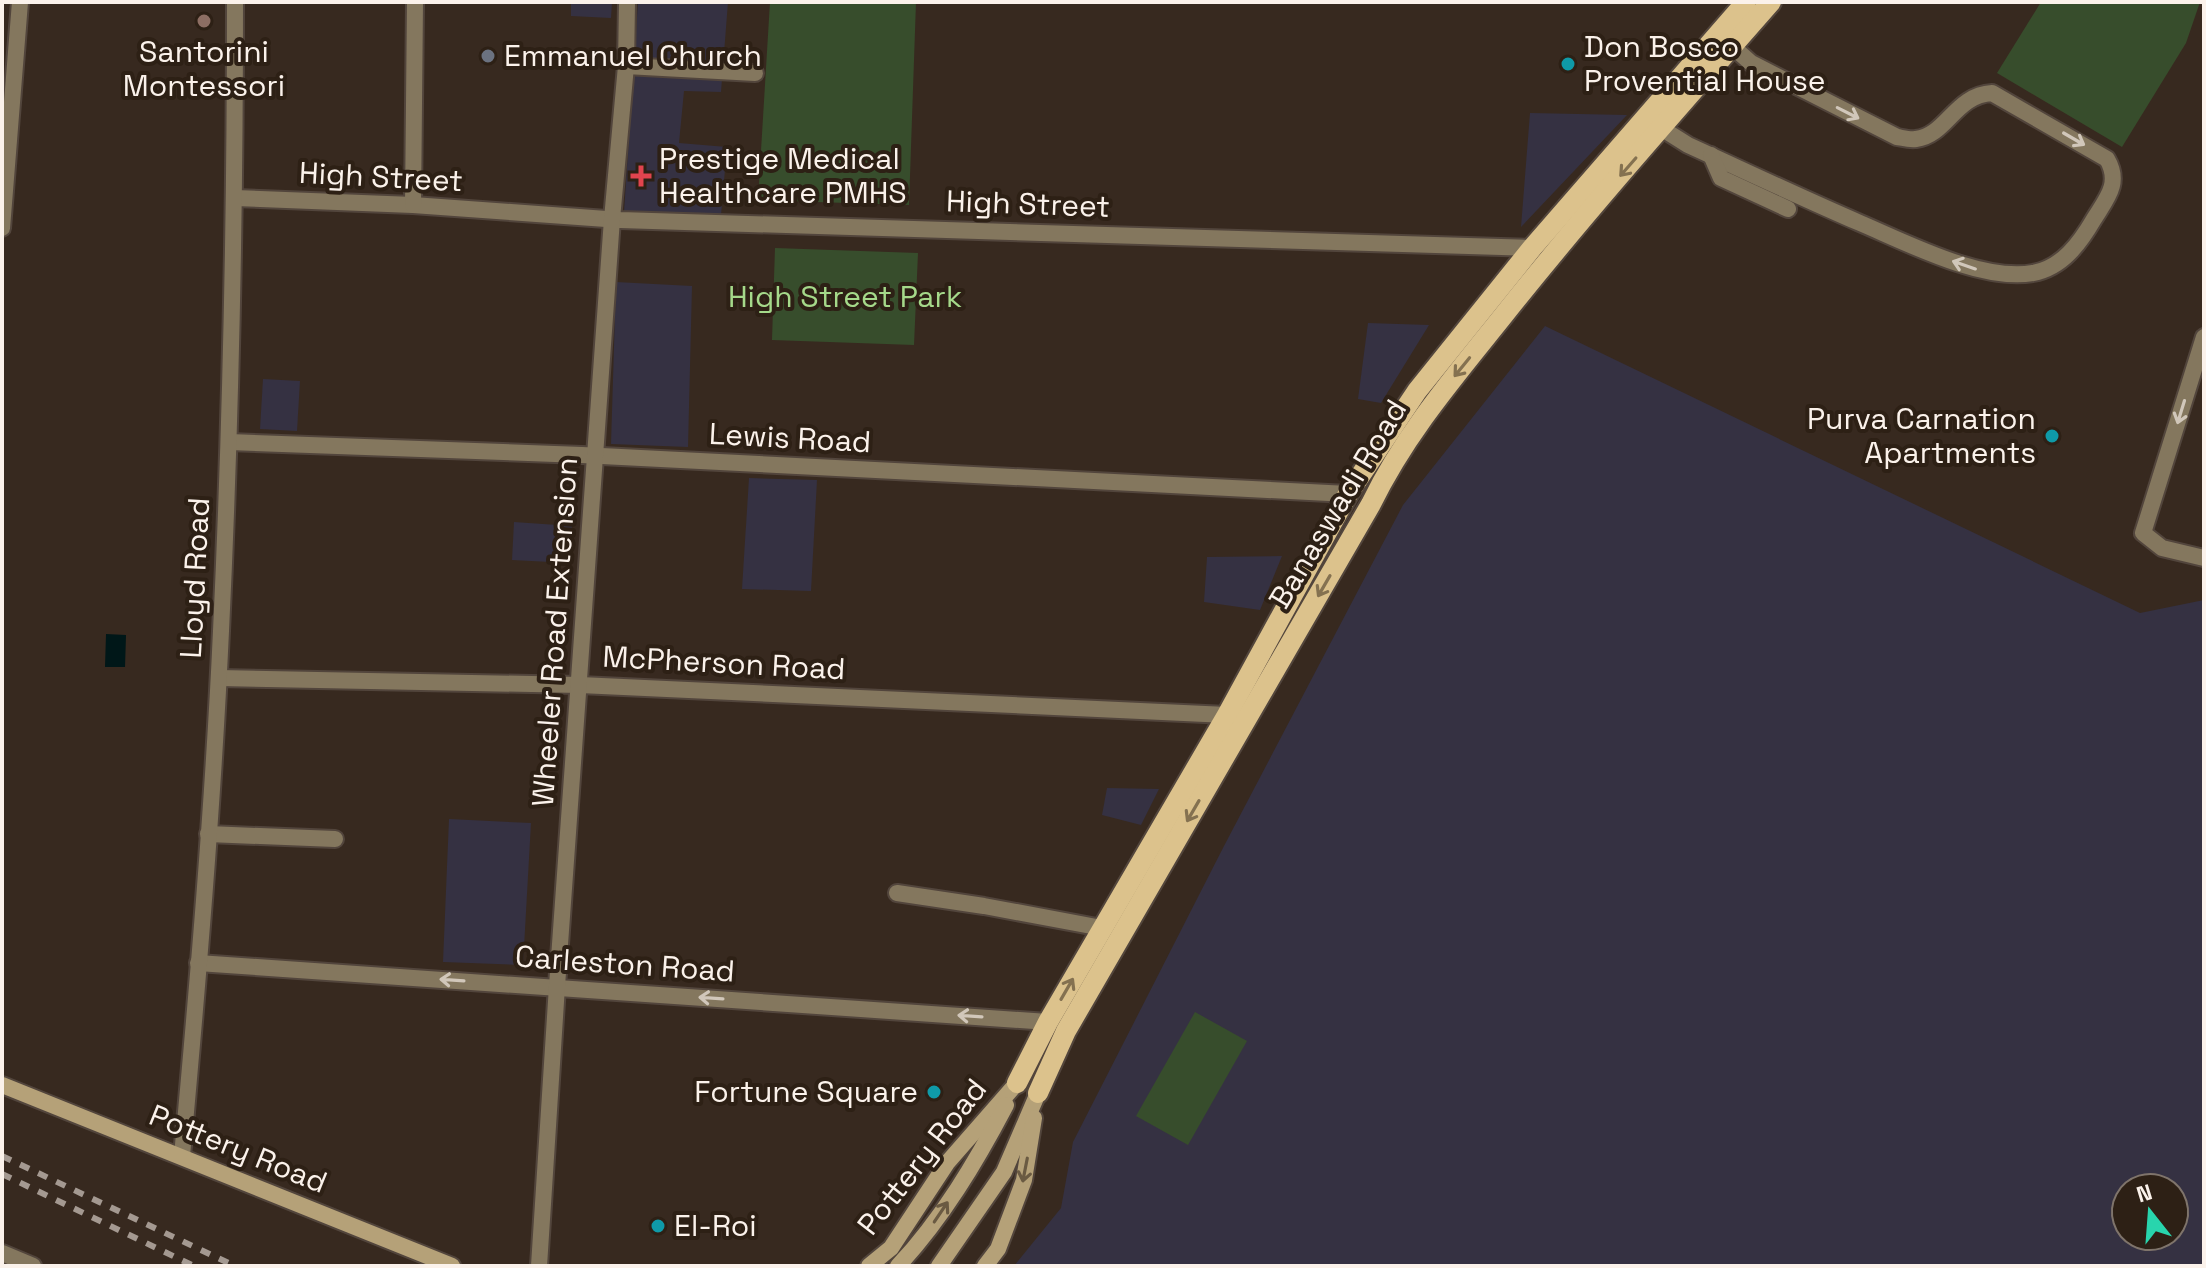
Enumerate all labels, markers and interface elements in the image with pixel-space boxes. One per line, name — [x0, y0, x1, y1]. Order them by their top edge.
marker: Santorini Montessori — [195, 12, 213, 30]
place label: Don Bosco Provential House — [1584, 27, 1826, 100]
place label: Santorini Montessori — [123, 32, 285, 105]
place label: Emmanuel Church — [504, 36, 762, 75]
marker: Emmanuel Church — [479, 47, 497, 65]
marker: Don Bosco Provential House — [1559, 55, 1577, 73]
one-way arrow — [1835, 105, 1859, 121]
one-way arrow — [2062, 131, 2085, 147]
place label: Prestige Medical Healthcare PMHS — [659, 139, 907, 212]
street label: High Street — [298, 153, 464, 200]
one-way arrow — [1619, 156, 1637, 176]
marker: Prestige Medical Healthcare PMHS — [630, 165, 652, 187]
street label: High Street — [945, 181, 1111, 226]
one-way arrow — [1952, 257, 1977, 272]
park label: High Street Park — [728, 277, 962, 316]
one-way arrow — [1453, 356, 1471, 377]
street label: Banaswadi Road — [1260, 392, 1415, 615]
one-way arrow — [2173, 398, 2188, 424]
place label: Purva Carnation Apartments — [1807, 399, 2036, 472]
street label: Lewis Road — [708, 414, 872, 461]
marker: Purva Carnation Apartments — [2043, 427, 2061, 445]
street label: Wheeler Road Extension — [523, 456, 586, 808]
street label: Lloyd Road — [171, 496, 218, 660]
one-way arrow — [1316, 574, 1332, 597]
street label: McPherson Road — [602, 637, 846, 688]
one-way arrow — [1185, 799, 1201, 822]
street label: Carleston Road — [514, 936, 736, 991]
one-way arrow — [439, 972, 466, 987]
one-way arrow — [1059, 978, 1075, 1001]
one-way arrow — [698, 990, 725, 1005]
one-way arrow — [957, 1008, 984, 1023]
street label: Pottery Road — [848, 1070, 995, 1243]
place label: Fortune Square — [694, 1072, 918, 1111]
marker: Fortune Square — [925, 1083, 943, 1101]
street label: Pottery Road — [144, 1095, 333, 1202]
one-way arrow — [1017, 1157, 1032, 1182]
north arrow — [2110, 1172, 2190, 1252]
text: N — [2133, 1177, 2155, 1208]
one-way arrow — [933, 1202, 949, 1224]
place label: El-Roi — [674, 1206, 757, 1245]
marker: El-Roi — [649, 1217, 667, 1235]

